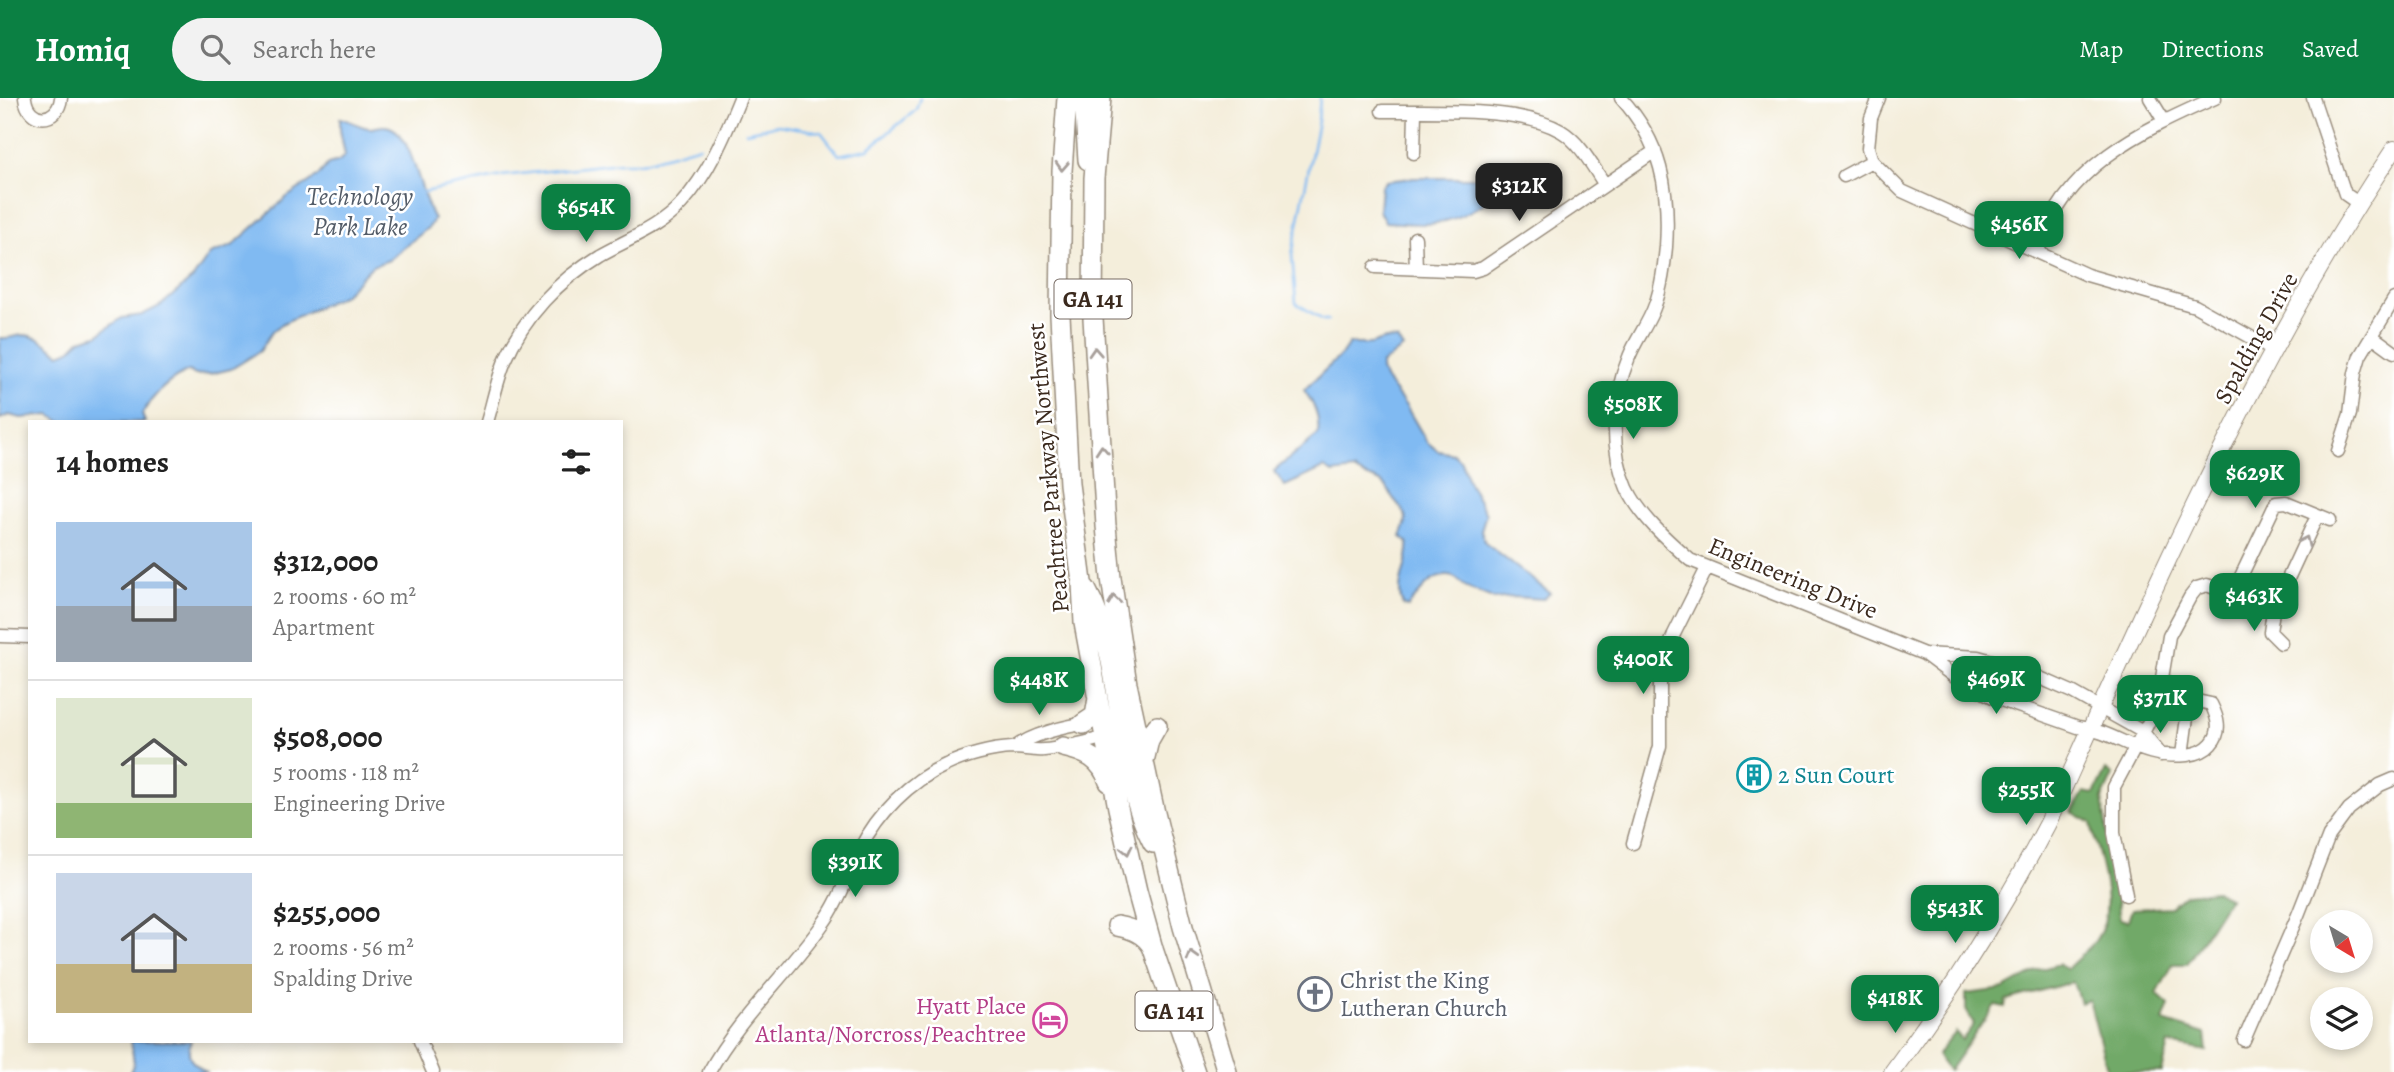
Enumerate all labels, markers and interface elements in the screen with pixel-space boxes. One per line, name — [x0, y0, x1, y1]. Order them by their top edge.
search box — [172, 18, 662, 81]
text: Homiq — [35, 27, 130, 72]
icon: search — [196, 30, 234, 68]
text: Search here — [252, 32, 376, 67]
text: Map — [2079, 33, 2123, 65]
text: Directions — [2161, 33, 2264, 65]
text: Saved — [2302, 33, 2359, 65]
one-way arrow — [1055, 161, 1070, 172]
pin: $312K — [1470, 164, 1568, 223]
text: $312K — [1491, 170, 1547, 201]
water label: Technology Park Lake — [307, 179, 413, 244]
pin: $654K — [537, 184, 635, 244]
text: $654K — [557, 191, 615, 222]
pin: $456K — [1970, 202, 2068, 261]
text: $456K — [1990, 208, 2048, 239]
street label: Spalding Drive — [2207, 266, 2305, 410]
road number: GA 141 — [1054, 280, 1132, 318]
street label: Peachtree Parkway Northwest — [1019, 322, 1077, 614]
one-way arrow — [1087, 346, 1102, 357]
pin: $508K — [1584, 382, 1682, 441]
text: $508K — [1604, 388, 1662, 419]
text: 14 homes — [56, 442, 169, 482]
icon: filters — [557, 443, 595, 481]
one-way arrow — [1095, 444, 1110, 455]
pin: $629K — [2206, 450, 2304, 510]
text: $629K — [2226, 457, 2284, 488]
street label: Engineering Drive — [1704, 529, 1882, 627]
one-way arrow — [2297, 536, 2311, 548]
text: $312,000 — [273, 541, 378, 581]
icon: home — [112, 550, 196, 634]
pin: $463K — [2205, 574, 2303, 633]
text: $463K — [2225, 580, 2283, 611]
text: 2 rooms · 60 m² — [273, 581, 416, 612]
one-way arrow — [1107, 594, 1122, 606]
text: Apartment — [273, 612, 375, 643]
pin: $400K — [1594, 636, 1692, 696]
text: $400K — [1613, 643, 1673, 674]
pin: $469K — [1947, 656, 2045, 716]
pin: $448K — [990, 658, 1088, 717]
text: $469K — [1967, 663, 2025, 694]
text: $448K — [1010, 664, 1068, 695]
pin: $371K — [2111, 676, 2209, 735]
text: $371K — [2133, 682, 2187, 713]
text: $508,000 — [273, 717, 383, 757]
icon: home — [112, 726, 196, 810]
building icon: 2 Sun Court — [1735, 756, 1773, 794]
text: 5 rooms · 118 m² — [273, 757, 419, 788]
place label: 2 Sun Court — [1778, 759, 1894, 791]
pin: $255K — [1977, 768, 2075, 827]
text: $255K — [1998, 774, 2054, 805]
text: Engineering Drive — [273, 788, 445, 819]
pin: $391K — [806, 840, 904, 899]
one-way arrow — [1119, 844, 1133, 856]
text: $391K — [828, 846, 882, 877]
pin: $543K — [1906, 886, 2004, 945]
text: $255,000 — [273, 892, 380, 932]
text: $543K — [1927, 892, 1983, 923]
icon: home — [112, 901, 196, 985]
north arrow — [2310, 910, 2373, 973]
map controls — [2310, 910, 2373, 1050]
text: 2 rooms · 56 m² — [273, 932, 414, 963]
one-way arrow — [1185, 951, 1200, 963]
text: Spalding Drive — [273, 963, 413, 994]
place label: Christ the King Lutheran Church — [1340, 964, 1508, 1024]
church icon: Christ the King Lutheran Church — [1296, 975, 1334, 1013]
pin: $418K — [1846, 976, 1944, 1035]
text: $418K — [1867, 982, 1923, 1013]
button: layers — [2310, 987, 2373, 1050]
place label: Hyatt Place Atlanta/Norcross/Peachtree — [754, 990, 1026, 1050]
road number: GA 141 — [1136, 991, 1212, 1030]
hotel icon: Hyatt Place Atlanta/Norcross/Peachtree — [1031, 1001, 1069, 1039]

